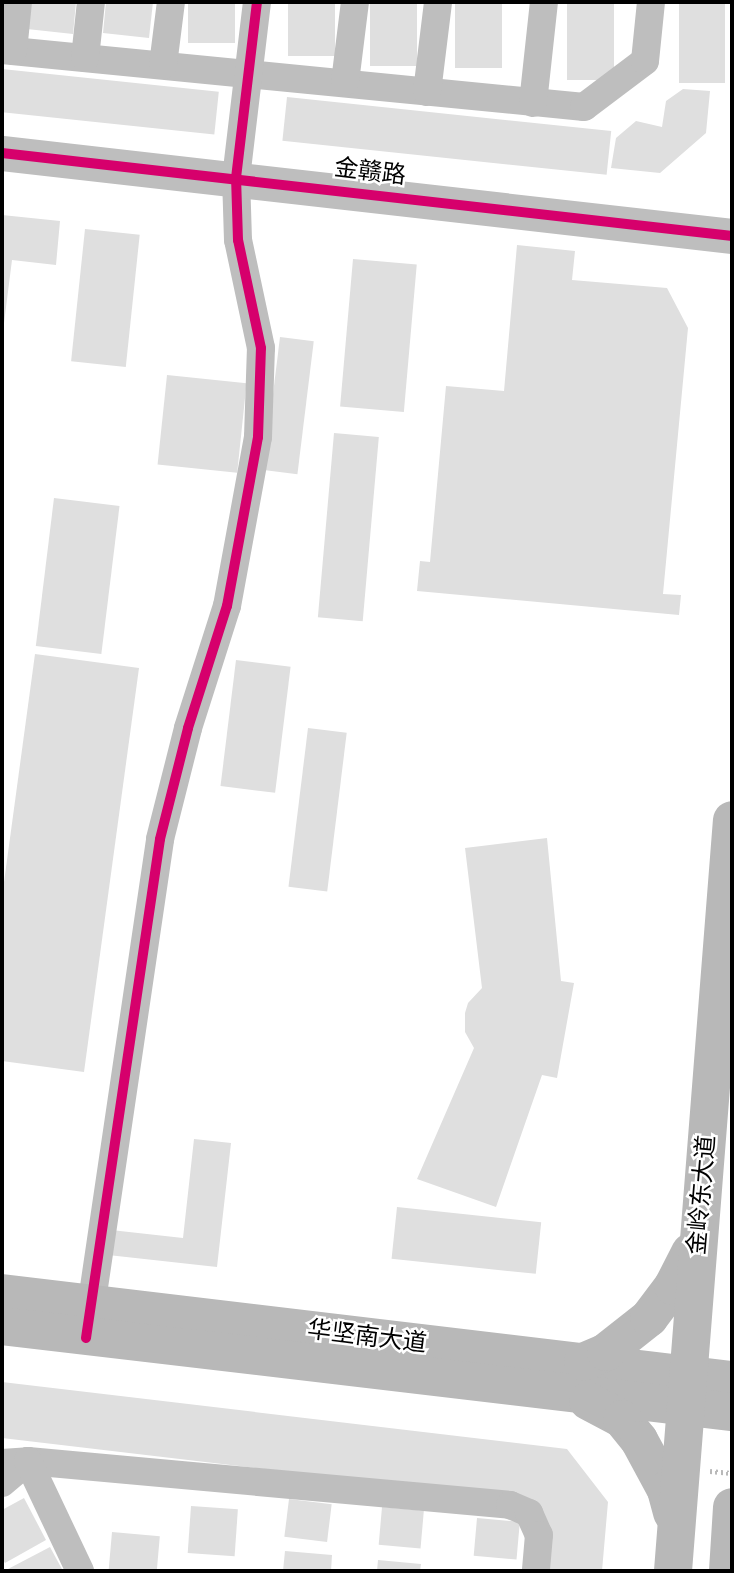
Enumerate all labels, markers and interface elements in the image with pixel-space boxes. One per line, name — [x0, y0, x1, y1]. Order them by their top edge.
street label: 金赣路 — [333, 153, 407, 191]
street label: 金岭东大道 — [682, 1134, 722, 1256]
street label: 华坚南大道 — [306, 1315, 428, 1359]

